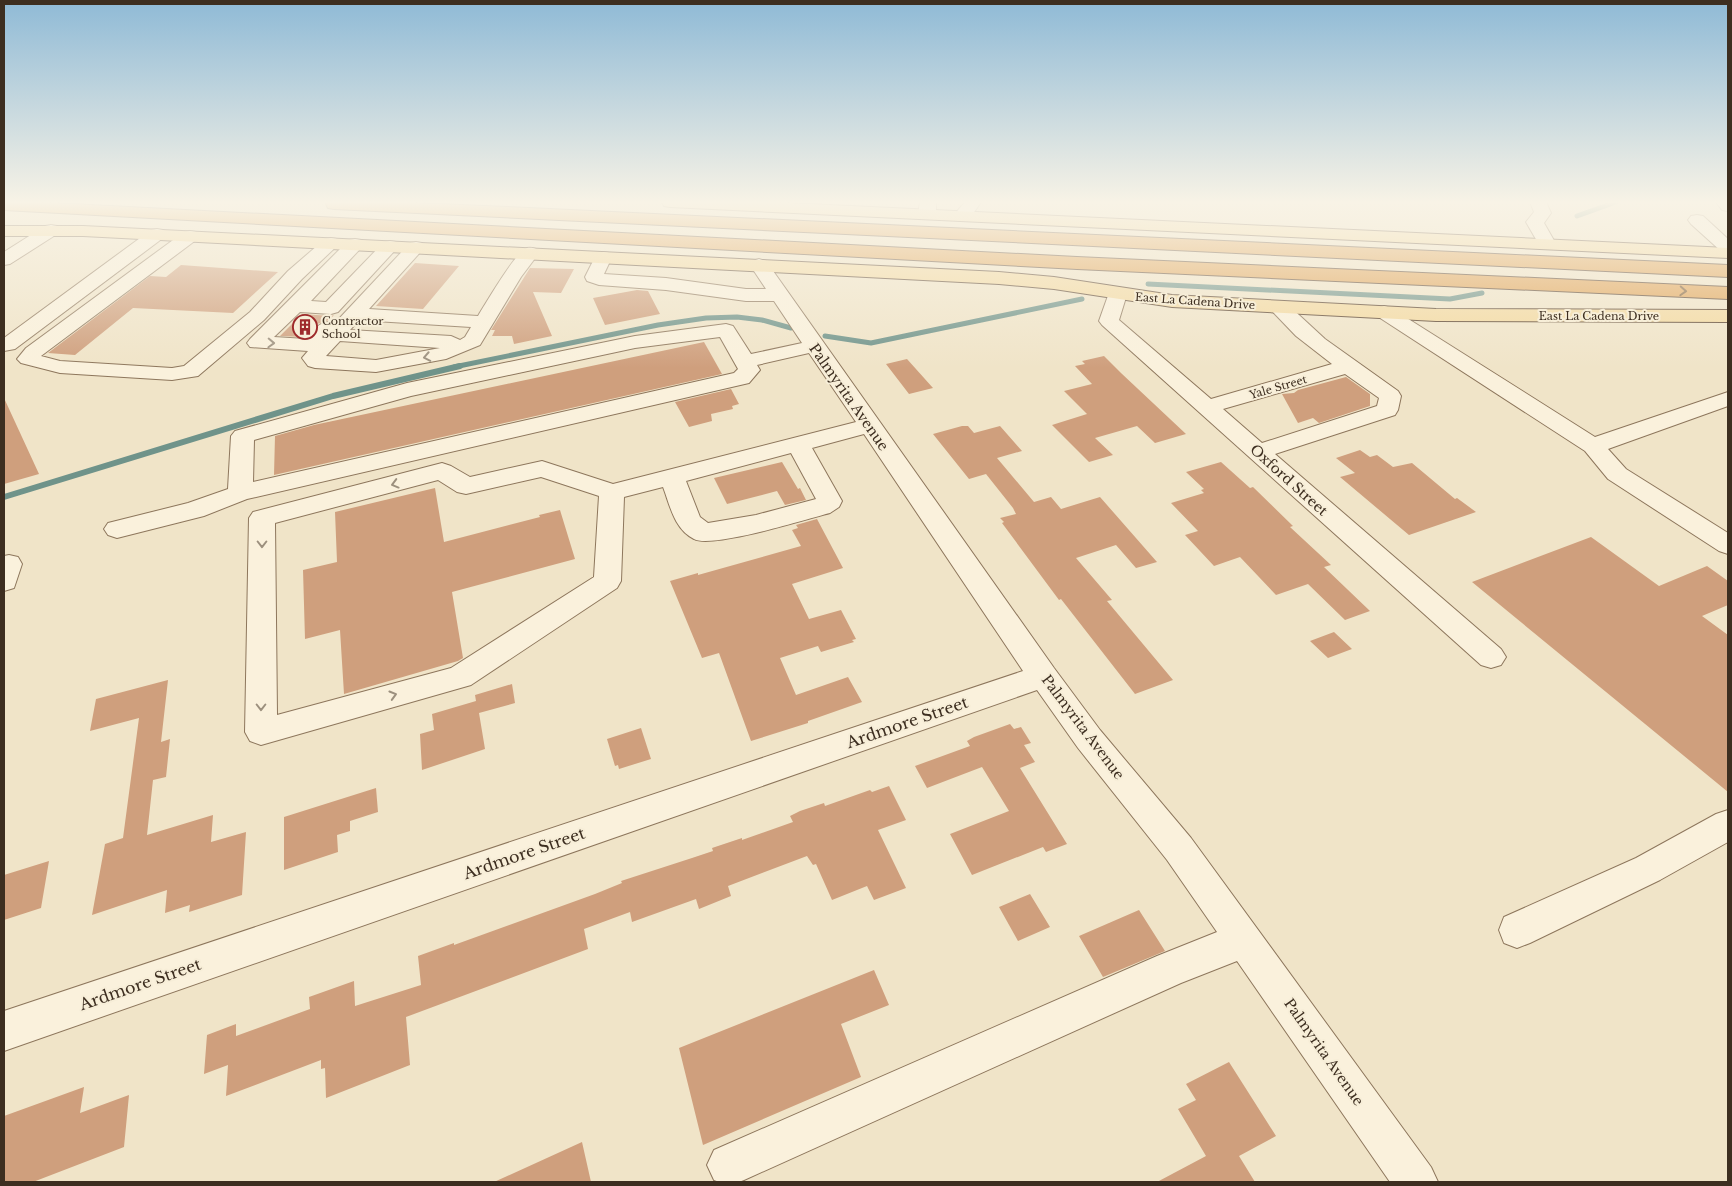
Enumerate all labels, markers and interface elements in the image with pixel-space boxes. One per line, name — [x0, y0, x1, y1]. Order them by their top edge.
one-way arrow — [1679, 285, 1687, 296]
street label: East La Cadena Drive — [1135, 290, 1255, 312]
street label: East La Cadena Drive — [1539, 309, 1659, 323]
building icon: Contractor School — [292, 314, 318, 340]
place label: Contractor School — [322, 314, 384, 341]
one-way arrow — [268, 338, 276, 349]
street label: Palmyrita Avenue — [805, 340, 893, 454]
one-way arrow — [423, 352, 431, 362]
street label: Yale Street — [1247, 372, 1309, 402]
street label: Oxford Street — [1246, 440, 1332, 520]
one-way arrow — [391, 478, 399, 488]
one-way arrow — [257, 540, 267, 548]
street label: Palmyrita Avenue — [1038, 671, 1128, 783]
one-way arrow — [388, 691, 397, 701]
street label: Ardmore Street — [842, 692, 971, 753]
one-way arrow — [256, 703, 266, 711]
street label: Ardmore Street — [459, 823, 588, 884]
street label: Ardmore Street — [75, 954, 204, 1015]
street label: Palmyrita Avenue — [1280, 995, 1368, 1109]

